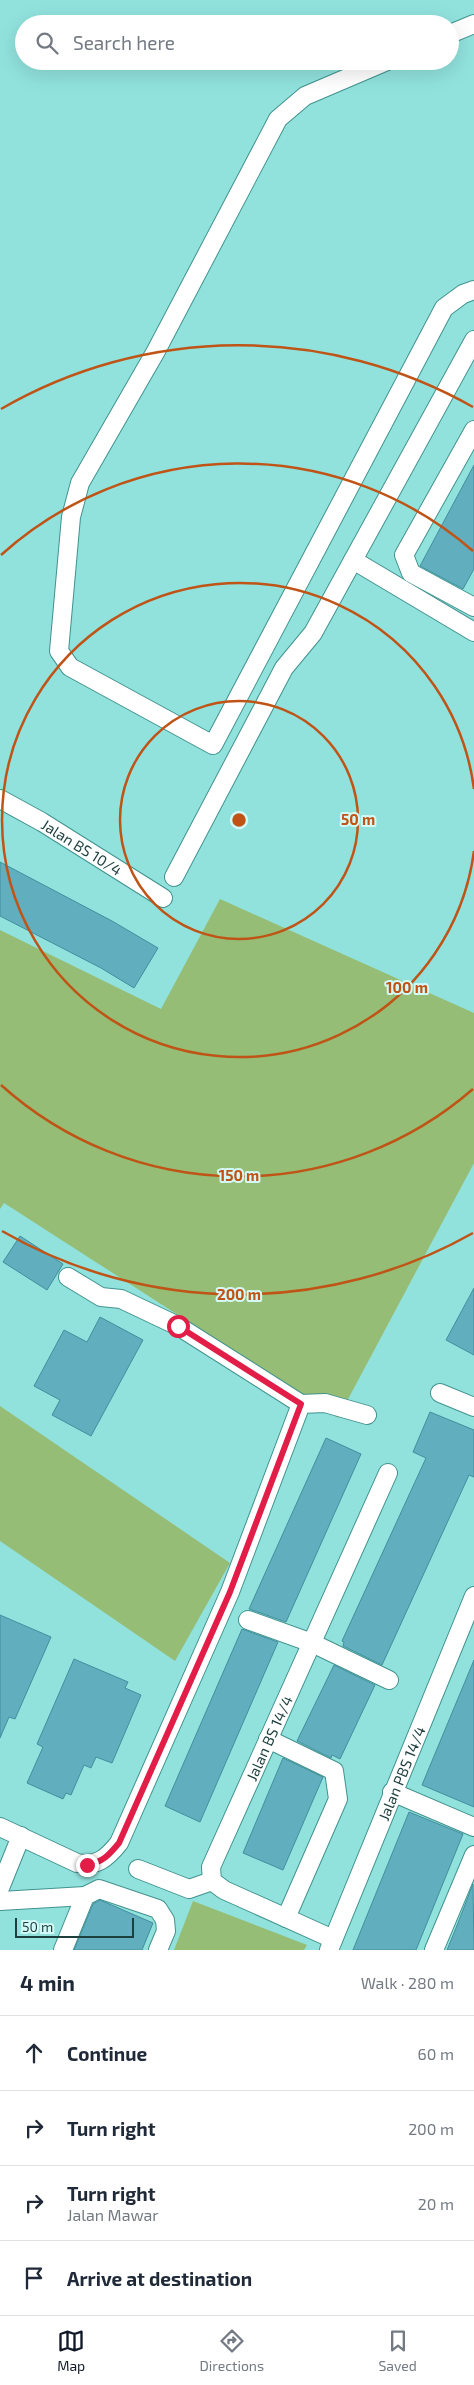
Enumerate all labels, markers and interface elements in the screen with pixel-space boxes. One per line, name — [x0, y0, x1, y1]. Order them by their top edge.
search box — [15, 15, 459, 70]
icon: search — [33, 29, 61, 57]
text: Search here — [73, 31, 175, 54]
text: 50 m — [341, 810, 375, 828]
centre of rings — [230, 811, 248, 829]
street label: Jalan BS 10/4 — [38, 815, 125, 879]
text: 100 m — [386, 978, 428, 996]
text: 150 m — [219, 1166, 259, 1184]
text: 200 m — [217, 1285, 261, 1303]
route start — [167, 1315, 190, 1338]
street label: Jalan BS 14/4 — [242, 1693, 296, 1783]
street label: Jalan PBS 14/4 — [374, 1723, 429, 1823]
route end — [76, 1854, 99, 1877]
scale bar — [15, 1915, 134, 1938]
text: 50 m — [22, 1918, 53, 1935]
text: 4 min — [20, 1970, 75, 1995]
text: Walk · 280 m — [361, 1973, 454, 1992]
icon: ahead — [20, 2039, 48, 2067]
text: Continue — [67, 2042, 147, 2065]
text: 60 m — [418, 2044, 454, 2063]
icon: right — [20, 2114, 48, 2142]
text: Turn right — [67, 2117, 155, 2140]
text: 200 m — [408, 2119, 454, 2138]
text: Turn right — [67, 2182, 155, 2205]
icon: right — [20, 2189, 48, 2217]
text: 20 m — [418, 2194, 454, 2213]
text: Jalan Mawar — [67, 2205, 159, 2224]
icon: arrive — [20, 2264, 48, 2292]
text: Arrive at destination — [67, 2267, 252, 2290]
tab: Map — [57, 2327, 85, 2374]
tab: Directions — [200, 2327, 264, 2374]
tab: Saved — [378, 2327, 417, 2374]

